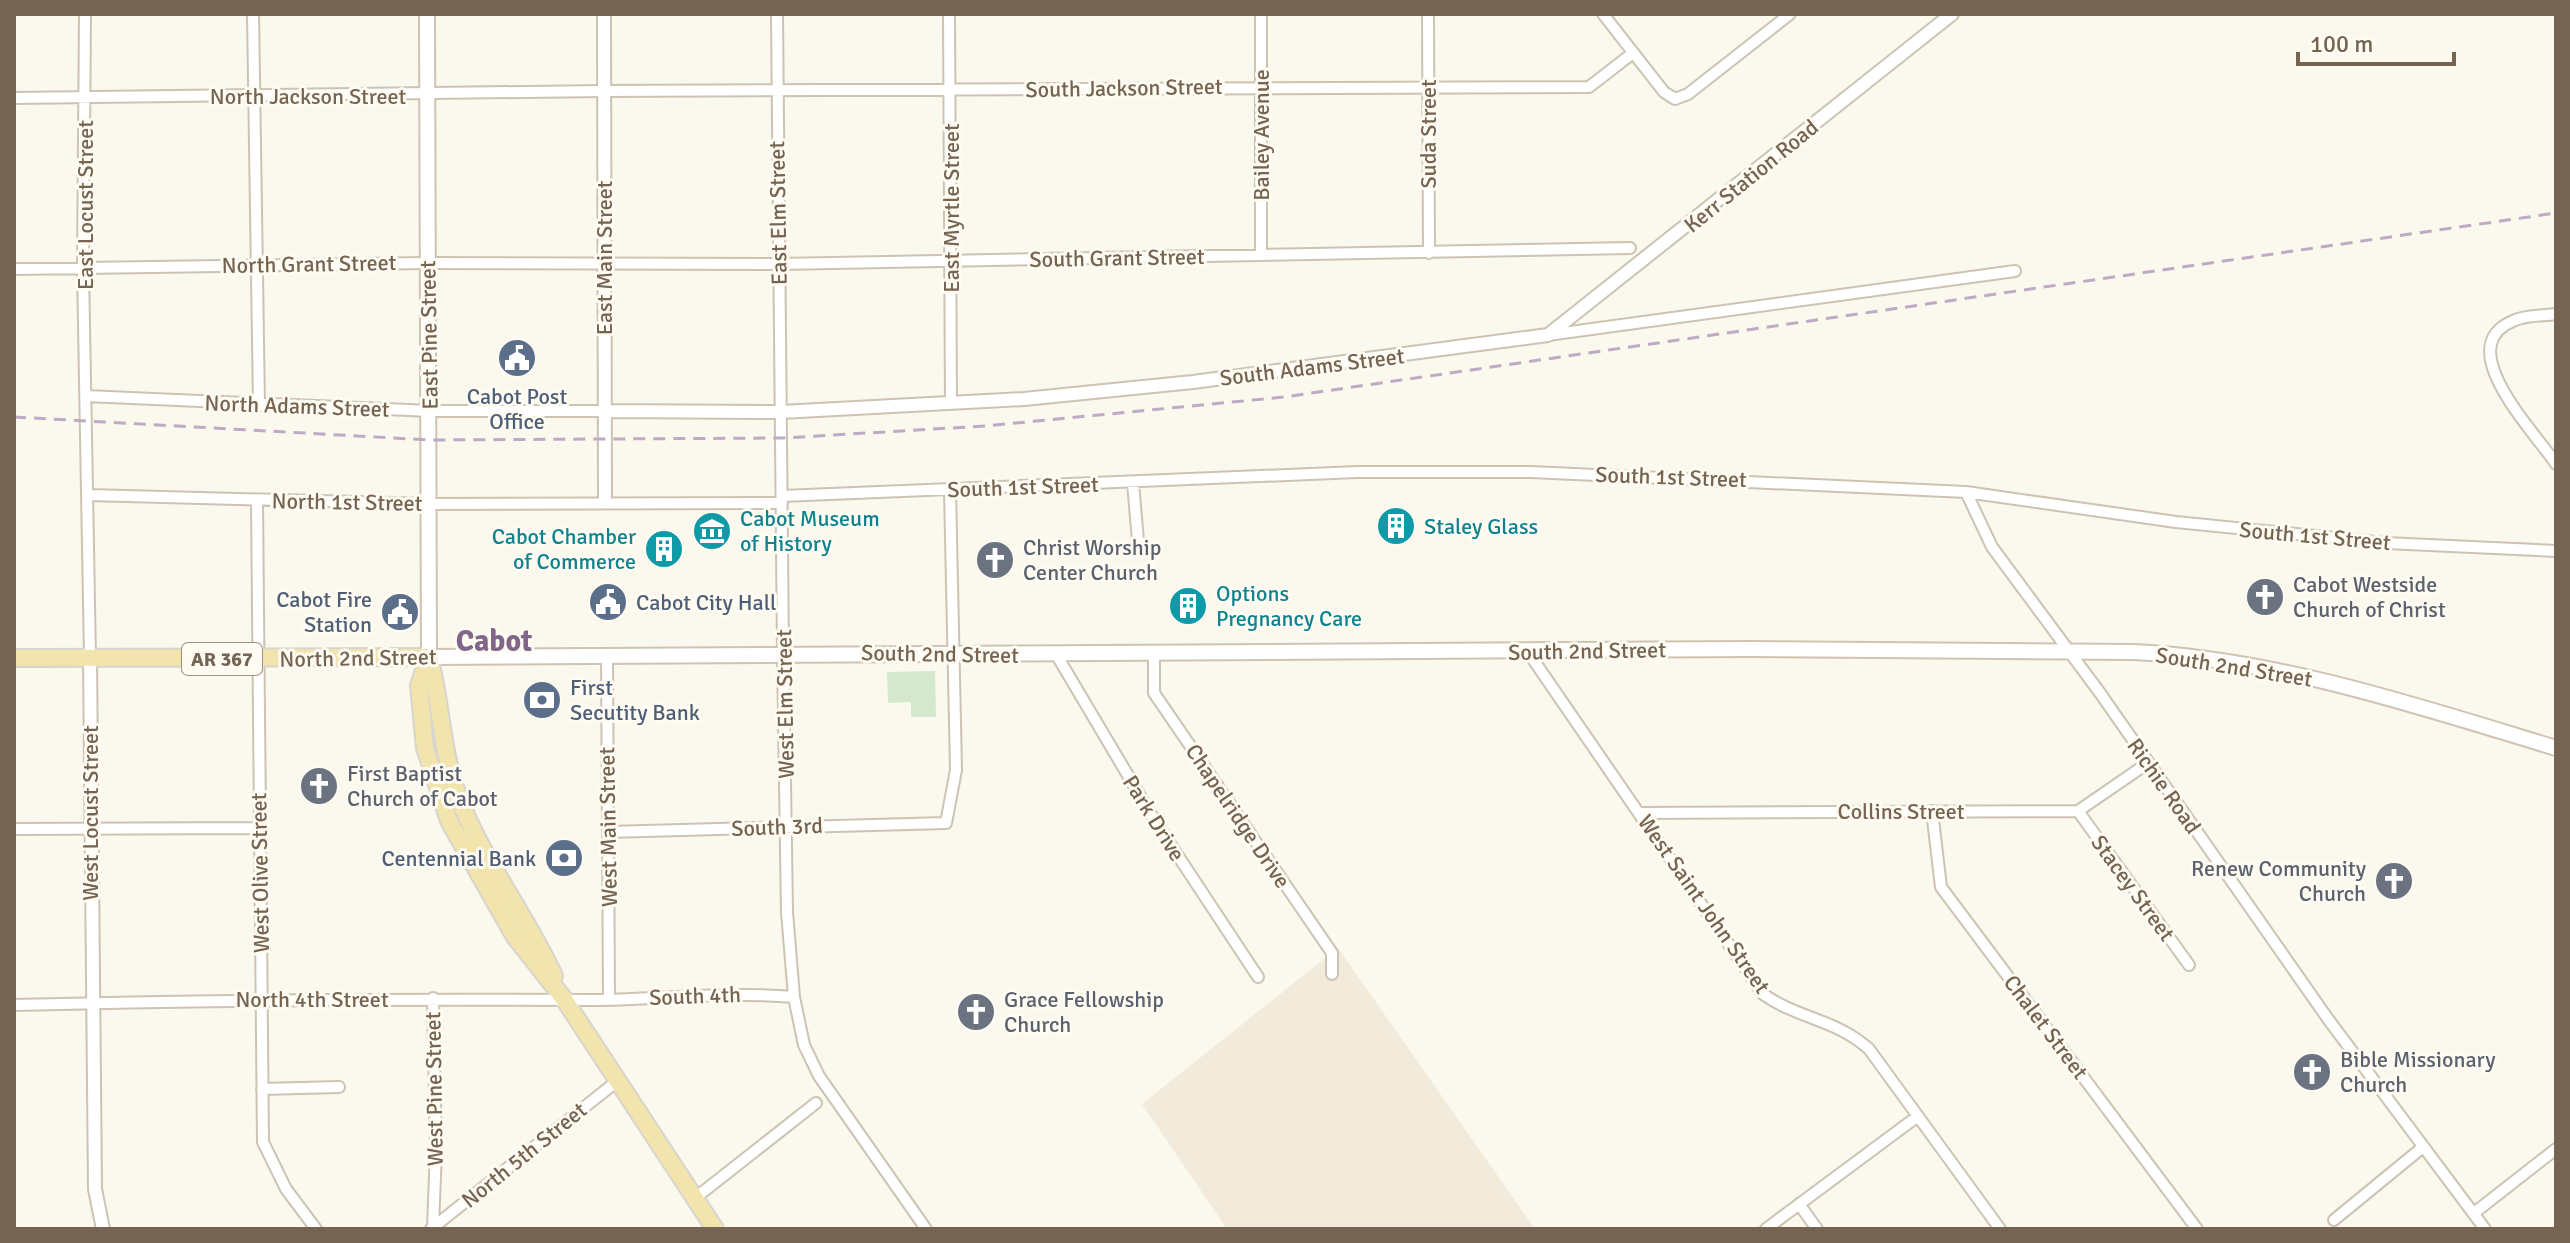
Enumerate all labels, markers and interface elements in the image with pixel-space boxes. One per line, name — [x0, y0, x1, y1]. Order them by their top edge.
scale bar — [2298, 16, 2454, 66]
text: 100 m — [2310, 29, 2373, 59]
street label: Bailey Avenue — [1248, 69, 1275, 201]
street label: South Jackson Street — [1025, 73, 1223, 103]
street label: Suda Street — [1415, 79, 1442, 189]
street label: North Jackson Street — [210, 83, 407, 110]
street label: Kerr Station Road — [1678, 114, 1824, 238]
street label: East Locust Street — [72, 120, 99, 290]
street label: East Myrtle Street — [938, 123, 965, 293]
street label: East Elm Street — [763, 140, 793, 285]
street label: East Main Street — [591, 180, 618, 335]
street label: South Grant Street — [1029, 243, 1205, 273]
street label: North Grant Street — [221, 249, 397, 279]
street label: East Pine Street — [414, 260, 444, 410]
public building icon: Cabot Post Office — [496, 337, 538, 379]
street label: South Adams Street — [1218, 342, 1406, 392]
place label: Cabot Post Office — [467, 383, 567, 435]
street label: North Adams Street — [204, 389, 390, 423]
street label: South 1st Street — [1595, 461, 1748, 493]
street label: South 1st Street — [947, 471, 1100, 503]
street label: North 1st Street — [271, 487, 423, 517]
place label: Cabot Museum of History — [740, 505, 880, 557]
building icon: Staley Glass — [1375, 505, 1417, 547]
museum icon: Cabot Museum of History — [691, 510, 733, 552]
place label: Staley Glass — [1424, 513, 1538, 540]
street label: South 1st Street — [2238, 516, 2392, 556]
place label: Cabot Chamber of Commerce — [492, 523, 636, 575]
building icon: Cabot Chamber of Commerce — [643, 528, 685, 570]
place label: Christ Worship Center Church — [1023, 534, 1161, 586]
church icon: Christ Worship Center Church — [974, 539, 1016, 581]
place label: Cabot Westside Church of Christ — [2293, 571, 2446, 623]
church icon: Cabot Westside Church of Christ — [2244, 576, 2286, 618]
place label: Options Pregnancy Care — [1216, 580, 1362, 632]
public building icon: Cabot City Hall — [587, 581, 629, 623]
building icon: Options Pregnancy Care — [1167, 585, 1209, 627]
place label: Cabot Fire Station — [276, 586, 372, 638]
place label: Cabot City Hall — [636, 589, 776, 616]
public building icon: Cabot Fire Station — [379, 591, 421, 633]
district label: Cabot — [456, 623, 532, 660]
street label: West Elm Street — [770, 629, 800, 779]
street label: South 2nd Street — [1508, 636, 1666, 666]
street label: South 2nd Street — [861, 639, 1019, 669]
street label: South 2nd Street — [2154, 641, 2314, 693]
road number: AR 367 — [182, 643, 262, 675]
street label: North 2nd Street — [279, 643, 437, 673]
place label: First Secutity Bank — [570, 674, 700, 726]
bank icon: First Secutity Bank — [521, 679, 563, 721]
street label: West Locust Street — [77, 725, 104, 901]
street label: Richie Road — [2121, 733, 2207, 839]
street label: Chapelridge Drive — [1180, 739, 1296, 893]
street label: West Main Street — [593, 746, 623, 907]
place label: First Baptist Church of Cabot — [347, 760, 498, 812]
church icon: First Baptist Church of Cabot — [298, 765, 340, 807]
street label: Park Drive — [1117, 770, 1191, 866]
street label: West Olive Street — [245, 792, 275, 953]
street label: Collins Street — [1838, 798, 1965, 825]
street label: West Saint John Street — [1632, 809, 1776, 999]
street label: South 3rd — [731, 812, 823, 842]
street label: Stacey Street — [2086, 830, 2181, 946]
bank icon: Centennial Bank — [543, 837, 585, 879]
place label: Centennial Bank — [381, 845, 536, 872]
place label: Renew Community Church — [2191, 855, 2367, 907]
church icon: Renew Community Church — [2373, 860, 2415, 902]
street label: Chalet Street — [1998, 970, 2094, 1085]
street label: South 4th — [649, 981, 741, 1011]
street label: North 4th Street — [235, 986, 389, 1013]
place label: Grace Fellowship Church — [1004, 986, 1164, 1038]
church icon: Grace Fellowship Church — [955, 991, 997, 1033]
street label: West Pine Street — [419, 1011, 449, 1167]
place label: Bible Missionary Church — [2340, 1046, 2496, 1098]
church icon: Bible Missionary Church — [2291, 1051, 2333, 1093]
street label: North 5th Street — [456, 1096, 592, 1214]

